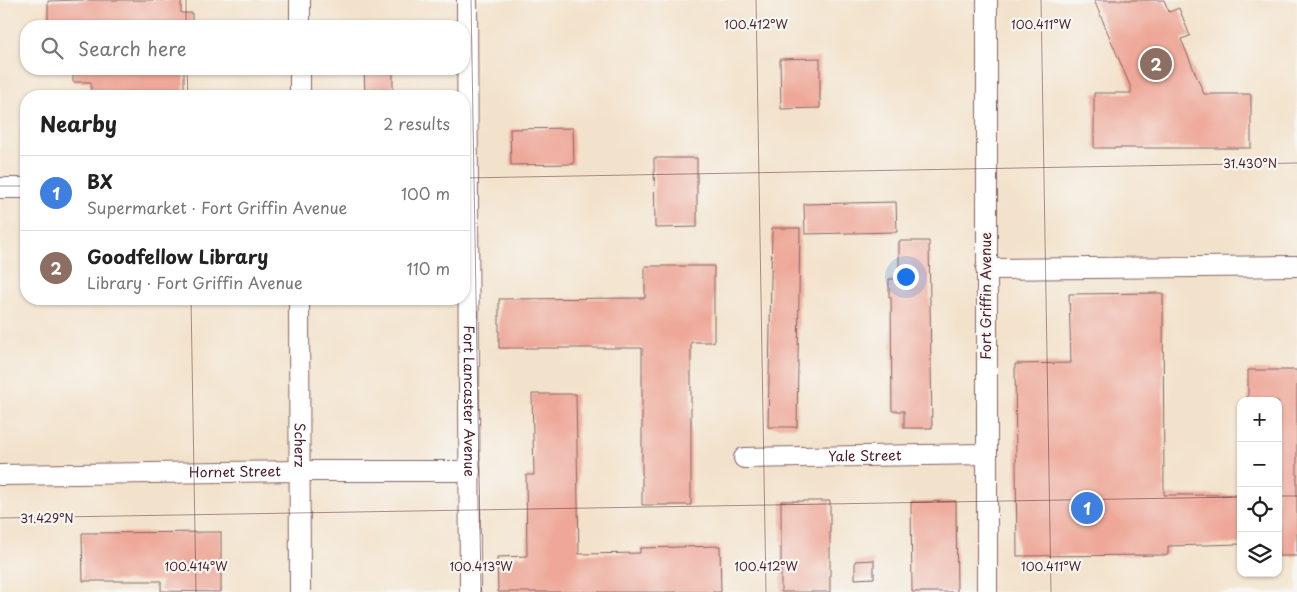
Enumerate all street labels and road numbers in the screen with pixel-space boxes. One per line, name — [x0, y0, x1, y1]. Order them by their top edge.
street label: Fort Griffin Avenue — [975, 232, 996, 360]
street label: Fort Lancaster Avenue — [459, 325, 480, 477]
street label: Scherz — [289, 423, 311, 468]
street label: Yale Street — [828, 444, 902, 467]
street label: Hornet Street — [189, 460, 281, 482]

